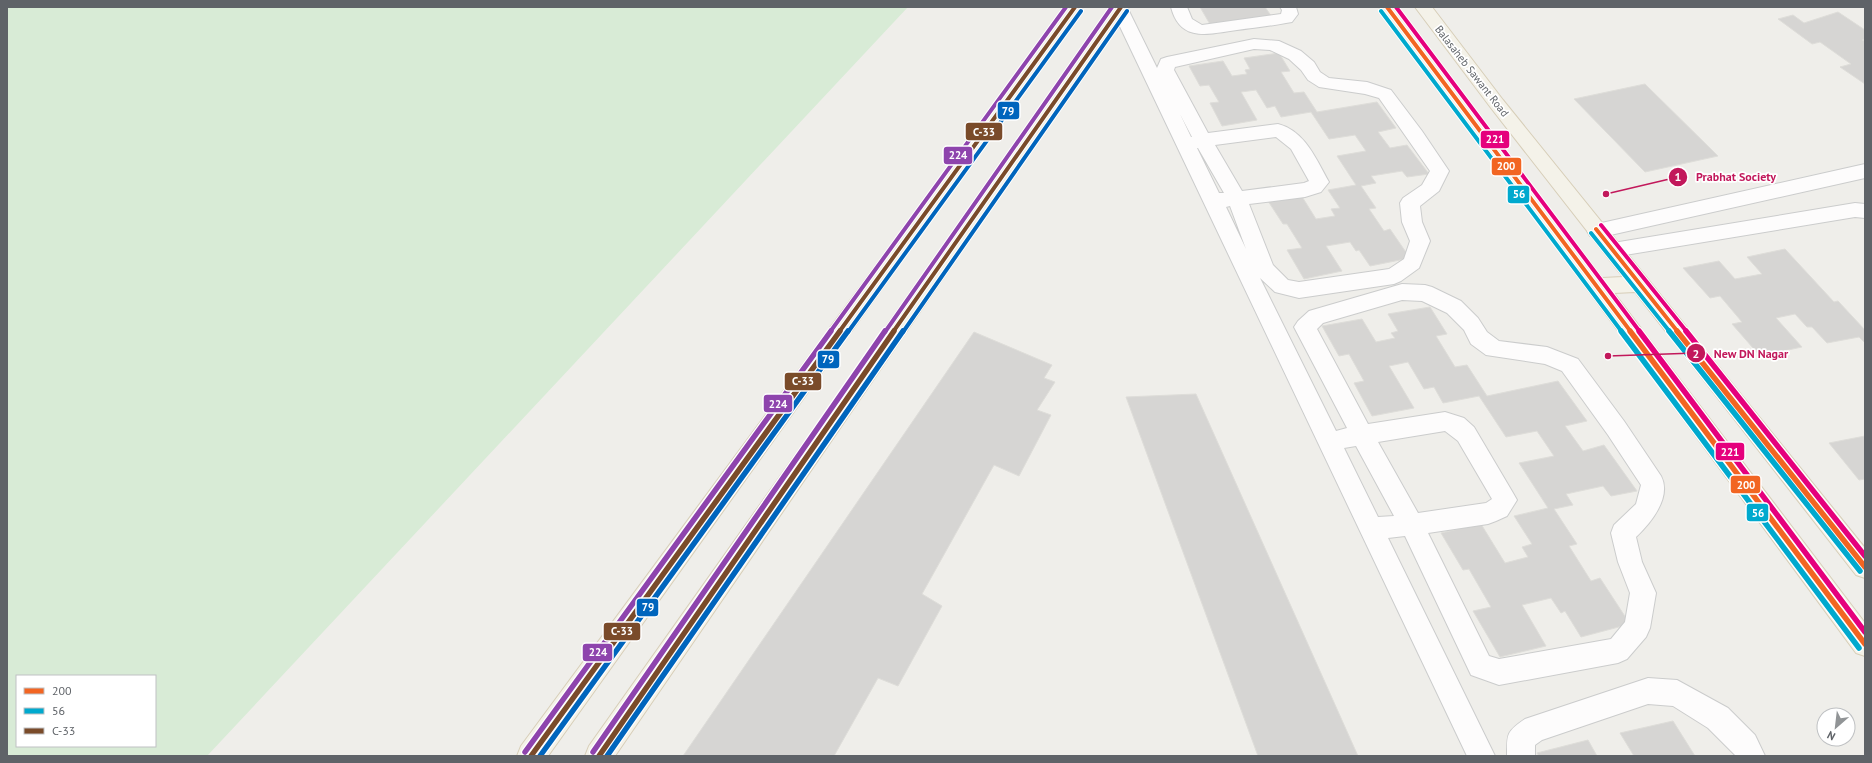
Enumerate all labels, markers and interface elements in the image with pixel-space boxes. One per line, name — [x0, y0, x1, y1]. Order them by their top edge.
street label: Balasaheb Sawant Road — [1432, 23, 1512, 119]
line badge: 79 — [997, 101, 1020, 120]
text: 79 — [1002, 104, 1014, 118]
line badge: C-33 — [965, 122, 1003, 141]
text: C-33 — [973, 125, 995, 139]
line badge: 221 — [1480, 130, 1510, 149]
text: 221 — [1486, 132, 1504, 146]
line badge: 224 — [943, 146, 973, 165]
text: 224 — [949, 148, 968, 162]
line badge: 200 — [1491, 157, 1522, 176]
text: 200 — [1497, 159, 1515, 173]
callout: Prabhat Society — [1668, 165, 1784, 189]
text: 1 — [1675, 169, 1681, 184]
text: Prabhat Society — [1696, 169, 1776, 184]
line badge: 56 — [1507, 185, 1530, 204]
text: 56 — [1513, 187, 1525, 201]
callout: New DN Nagar — [1686, 341, 1797, 365]
text: 2 — [1693, 346, 1699, 361]
text: New DN Nagar — [1714, 346, 1789, 361]
line badge: 79 — [817, 350, 840, 369]
text: 79 — [822, 352, 834, 366]
line badge: C-33 — [784, 372, 822, 391]
text: C-33 — [792, 374, 814, 388]
line badge: 224 — [763, 394, 793, 413]
text: 224 — [769, 397, 788, 411]
line badge: 221 — [1715, 442, 1745, 461]
text: 221 — [1721, 445, 1739, 459]
line badge: 200 — [1730, 475, 1761, 494]
text: 200 — [1737, 478, 1755, 492]
line badge: 56 — [1746, 503, 1769, 522]
text: 56 — [1752, 506, 1764, 520]
line badge: 79 — [636, 598, 659, 617]
text: 79 — [642, 600, 654, 614]
line badge: C-33 — [603, 622, 641, 641]
text: C-33 — [611, 624, 633, 638]
line badge: 224 — [582, 643, 613, 662]
text: 224 — [589, 645, 608, 659]
legend — [16, 675, 156, 747]
text: 200 — [52, 683, 72, 698]
text: 56 — [52, 703, 65, 718]
north arrow — [1816, 707, 1856, 747]
text: C-33 — [52, 723, 75, 738]
text: N — [1825, 728, 1838, 744]

